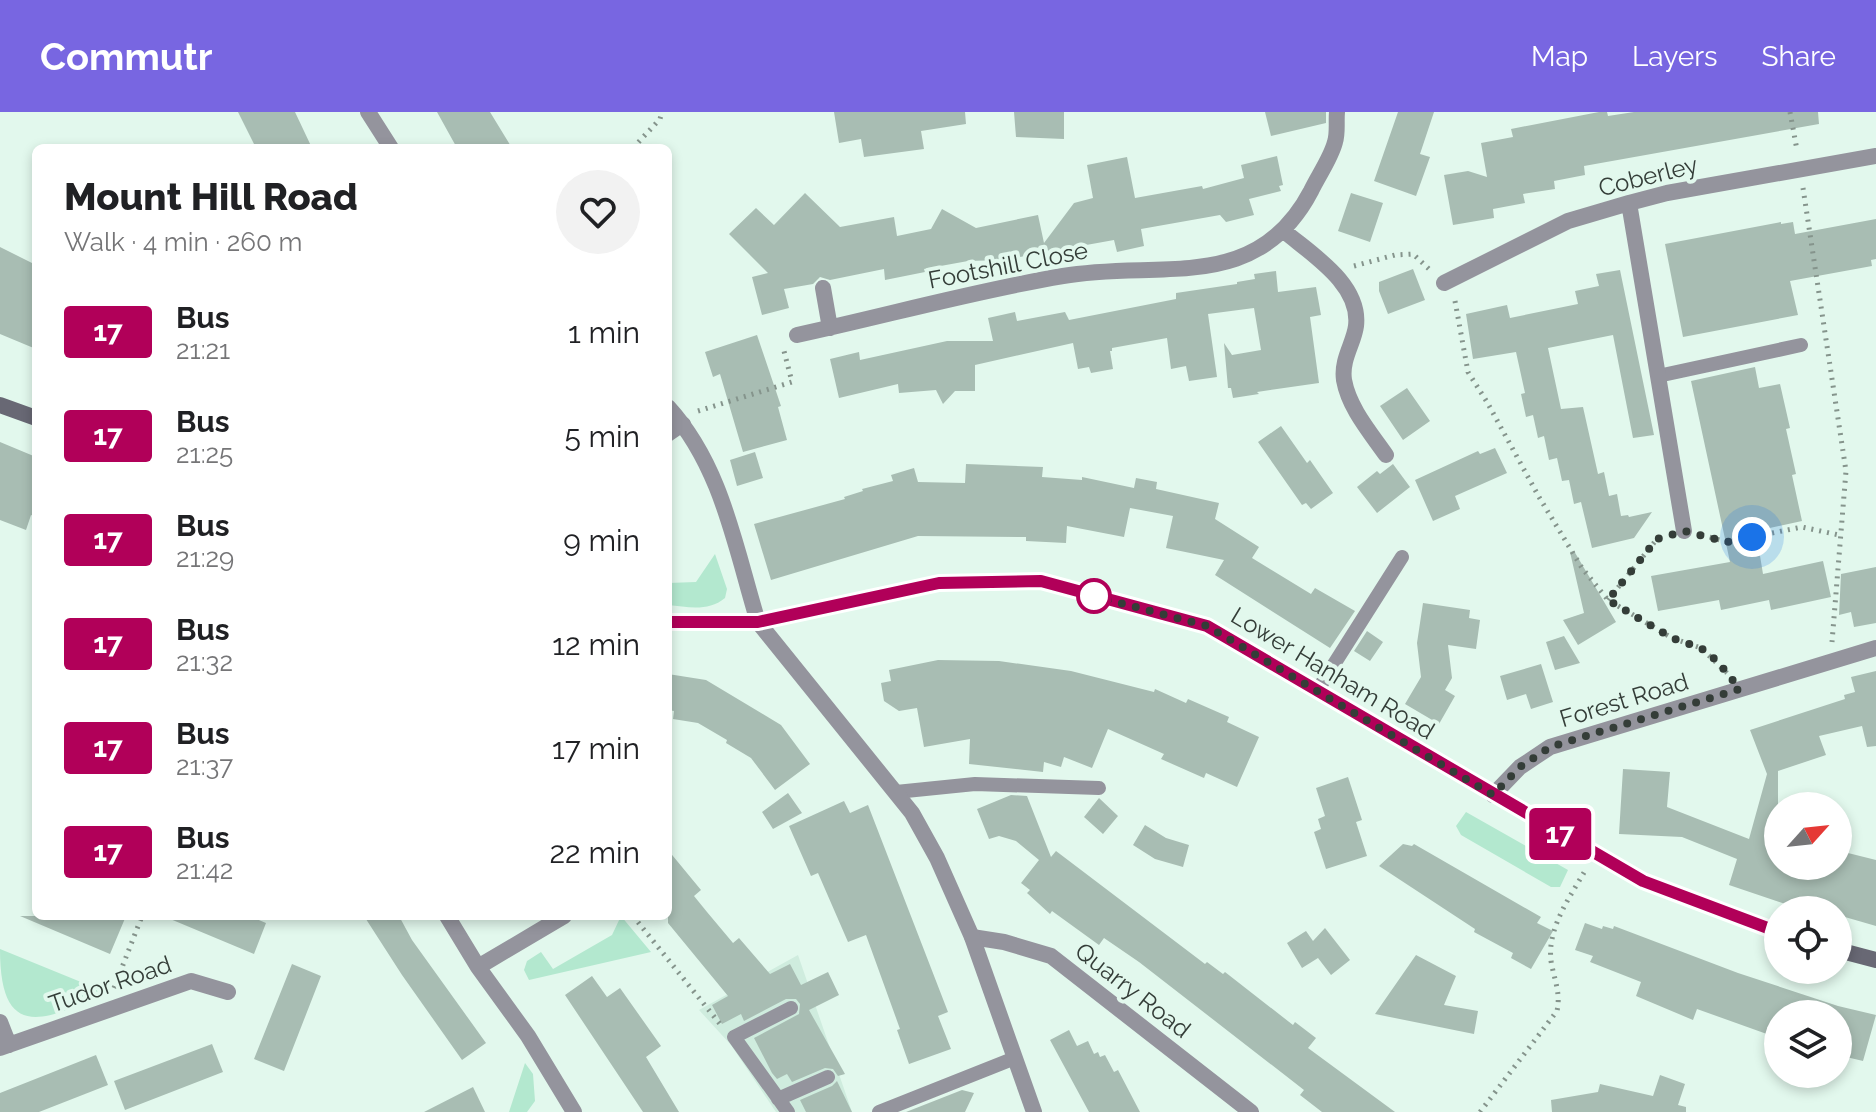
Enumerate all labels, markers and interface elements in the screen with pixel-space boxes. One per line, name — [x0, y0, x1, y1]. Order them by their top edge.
text: Commutr — [40, 34, 212, 79]
text: Map — [1531, 40, 1588, 73]
text: Layers — [1632, 40, 1718, 73]
text: Share — [1762, 40, 1836, 73]
street label: Coberley — [1595, 150, 1701, 202]
button: heart — [556, 170, 640, 254]
text: Mount Hill Road — [64, 174, 358, 219]
text: Walk · 4 min · 260 m — [64, 227, 302, 257]
street label: Footshill Close — [926, 235, 1090, 295]
text: Bus — [176, 300, 230, 335]
text: 17 — [93, 315, 123, 348]
text: 1 min — [568, 315, 640, 350]
text: 21:21 — [176, 335, 230, 365]
text: Bus — [176, 404, 230, 439]
text: 17 — [93, 419, 123, 452]
text: 5 min — [564, 419, 640, 454]
text: 21:25 — [176, 439, 233, 469]
text: Bus — [176, 508, 230, 543]
your location — [1732, 517, 1772, 557]
text: 17 — [93, 523, 123, 556]
text: 9 min — [563, 523, 640, 558]
text: 21:29 — [176, 543, 234, 573]
unlabelled marker — [1077, 579, 1111, 613]
street label: Lower Hanham Road — [1226, 601, 1440, 745]
text: Bus — [176, 612, 230, 647]
text: 17 — [93, 627, 123, 660]
text: 12 min — [552, 627, 640, 662]
text: 21:32 — [176, 647, 233, 677]
street label: Forest Road — [1556, 667, 1692, 733]
text: Bus — [176, 716, 230, 751]
text: 17 — [93, 731, 123, 764]
text: 17 min — [552, 731, 640, 766]
text: 21:37 — [176, 751, 233, 781]
north arrow — [1764, 792, 1852, 880]
map controls — [1764, 792, 1852, 1088]
line badge: 17 — [1524, 808, 1596, 860]
text: 17 — [1545, 817, 1575, 850]
text: Bus — [176, 820, 230, 855]
text: 17 — [93, 835, 123, 868]
text: 22 min — [549, 835, 640, 870]
text: 21:42 — [176, 855, 233, 885]
button: locate — [1764, 896, 1852, 984]
street label: Quarry Road — [1070, 936, 1196, 1044]
street label: Tudor Road — [45, 950, 175, 1018]
button: layers — [1764, 1000, 1852, 1088]

